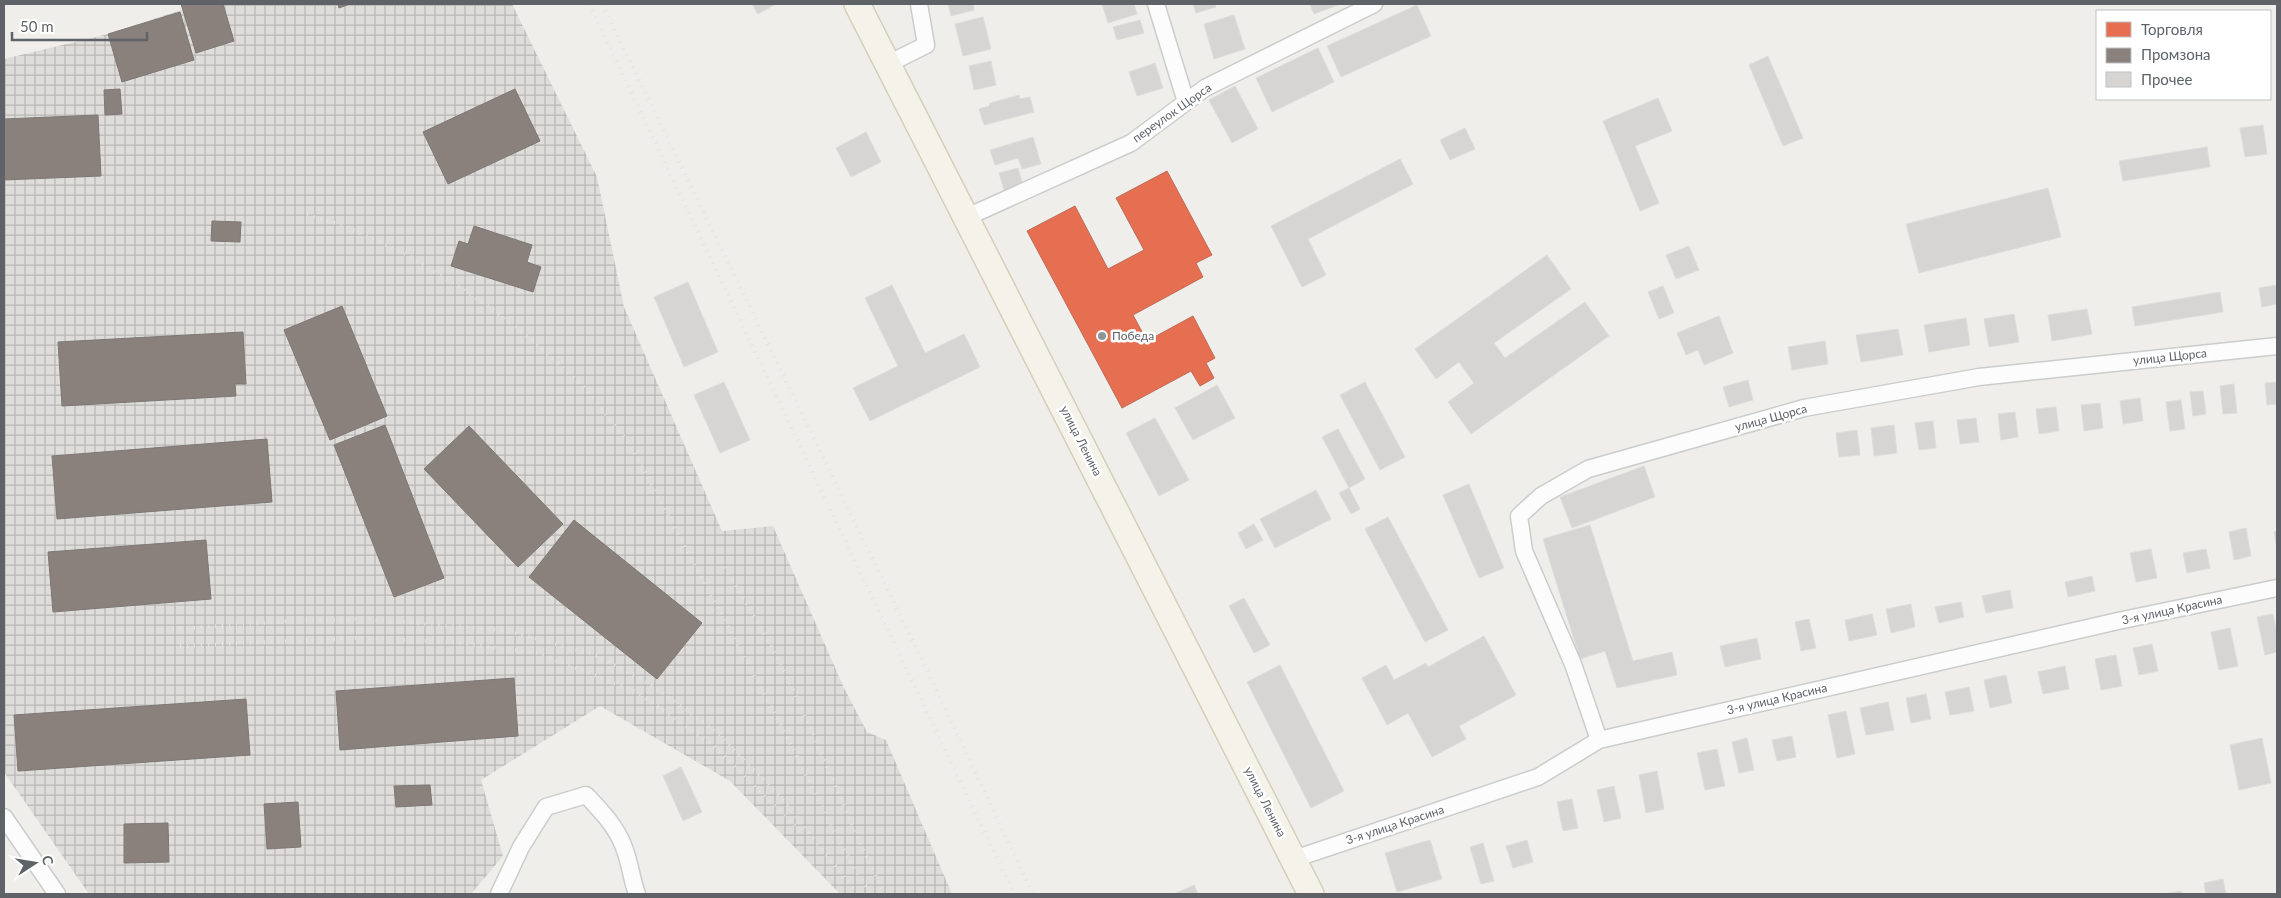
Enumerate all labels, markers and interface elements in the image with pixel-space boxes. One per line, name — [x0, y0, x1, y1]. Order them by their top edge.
scale bar — [12, 10, 148, 42]
legend — [2096, 10, 2271, 100]
text: 50 m — [20, 17, 54, 35]
text: Торговля — [2141, 20, 2203, 38]
text: Промзона — [2141, 45, 2211, 63]
text: Прочее — [2141, 70, 2192, 88]
street label: переулок Щорса — [1129, 80, 1214, 145]
place label: Победа — [1112, 328, 1154, 343]
marker: Победа — [1096, 330, 1108, 342]
street label: улица Щорса — [2132, 345, 2208, 368]
street label: улица Щорса — [1733, 401, 1809, 434]
street label: улица Ленина — [1057, 403, 1106, 479]
street label: 3-я улица Красина — [2120, 592, 2223, 627]
street label: 3-я улица Красина — [1725, 680, 1828, 717]
street label: улица Ленина — [1241, 764, 1290, 840]
street label: 3-я улица Красина — [1344, 802, 1446, 847]
north arrow — [10, 838, 60, 888]
text: С — [39, 854, 58, 867]

